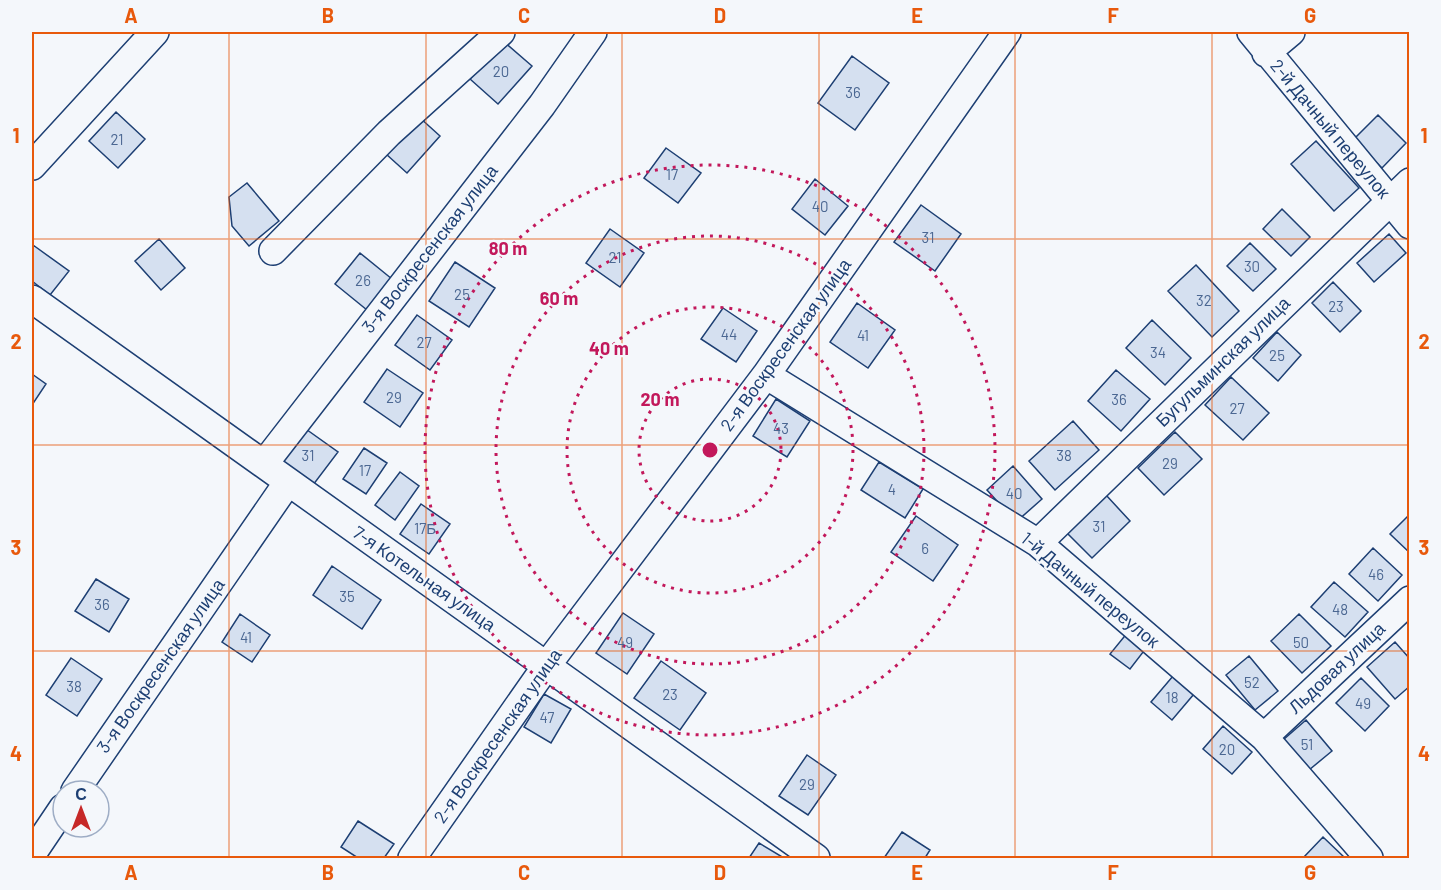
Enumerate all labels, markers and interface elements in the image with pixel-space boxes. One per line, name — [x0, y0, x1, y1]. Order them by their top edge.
text: A — [124, 3, 138, 27]
text: B — [322, 3, 334, 27]
text: C — [518, 3, 530, 27]
text: D — [714, 3, 726, 27]
text: E — [911, 3, 923, 27]
text: F — [1107, 3, 1119, 27]
text: G — [1304, 3, 1316, 27]
street label: 2-й Дачный переулок — [1266, 54, 1395, 203]
house number: 20 — [493, 62, 509, 80]
house number: 36 — [845, 83, 861, 101]
text: 1 — [12, 123, 20, 147]
text: 1 — [1420, 123, 1428, 147]
house number: 21 — [110, 130, 124, 148]
street label: 3-я Воскресенская улица — [357, 159, 502, 337]
house number: 17 — [666, 165, 678, 183]
house number: 40 — [812, 197, 828, 215]
house number: 31 — [922, 228, 934, 246]
text: 80 m — [489, 237, 527, 259]
house number: 21 — [608, 248, 622, 266]
street label: 2-я Воскресенская улица — [715, 253, 856, 435]
house number: 30 — [1244, 257, 1260, 275]
house number: 26 — [355, 271, 371, 289]
house number: 25 — [454, 285, 470, 303]
text: 60 m — [540, 287, 578, 309]
street label: Бугульминская улица — [1151, 291, 1295, 431]
house number: 32 — [1196, 291, 1212, 309]
house number: 23 — [1328, 297, 1344, 315]
house number: 44 — [721, 325, 737, 343]
house number: 41 — [857, 326, 869, 344]
text: 2 — [10, 329, 22, 353]
text: 2 — [1418, 329, 1430, 353]
house number: 27 — [416, 333, 432, 351]
text: 40 m — [589, 337, 629, 359]
house number: 34 — [1150, 343, 1166, 361]
house number: 25 — [1269, 346, 1285, 364]
house number: 29 — [386, 388, 402, 406]
text: 20 m — [641, 388, 679, 410]
house number: 36 — [1111, 390, 1127, 408]
house number: 27 — [1229, 399, 1245, 417]
house number: 43 — [773, 419, 789, 437]
centre of rings — [700, 440, 720, 460]
house number: 31 — [302, 446, 314, 464]
house number: 38 — [1056, 446, 1072, 464]
house number: 29 — [1162, 454, 1178, 472]
house number: 17 — [359, 461, 371, 479]
house number: 4 — [888, 480, 896, 498]
house number: 40 — [1006, 484, 1022, 502]
house number: 31 — [1093, 517, 1105, 535]
house number: 17Б — [414, 519, 436, 537]
street label: 7-я Котельная улица — [349, 521, 501, 636]
street label: 1-й Дачный переулок — [1017, 527, 1164, 652]
text: 3 — [11, 535, 21, 559]
text: 3 — [1419, 535, 1429, 559]
house number: 6 — [921, 539, 929, 557]
house number: 46 — [1368, 565, 1384, 583]
street label: 3-я Воскресенская улица — [92, 573, 229, 757]
house number: 35 — [339, 587, 355, 605]
house number: 36 — [94, 595, 110, 613]
house number: 48 — [1332, 600, 1348, 618]
street label: Льдовая улица — [1284, 616, 1390, 718]
house number: 41 — [240, 628, 252, 646]
house number: 49 — [617, 633, 633, 651]
house number: 50 — [1293, 633, 1309, 651]
street label: 2-я Воскресенская улица — [429, 643, 566, 827]
house number: 52 — [1244, 673, 1260, 691]
house number: 38 — [66, 677, 82, 695]
house number: 23 — [662, 685, 678, 703]
house number: 18 — [1165, 688, 1179, 706]
house number: 49 — [1355, 694, 1371, 712]
house number: 47 — [540, 708, 554, 726]
house number: 51 — [1301, 735, 1313, 753]
house number: 20 — [1219, 740, 1235, 758]
text: 4 — [10, 741, 22, 765]
text: 4 — [1418, 741, 1430, 765]
house number: 29 — [799, 775, 815, 793]
north arrow — [51, 779, 111, 839]
text: С — [75, 784, 87, 803]
text: A — [124, 860, 138, 884]
text: B — [322, 860, 334, 884]
text: C — [518, 860, 530, 884]
text: D — [714, 860, 726, 884]
text: E — [911, 860, 923, 884]
text: F — [1107, 860, 1119, 884]
text: G — [1304, 860, 1316, 884]

